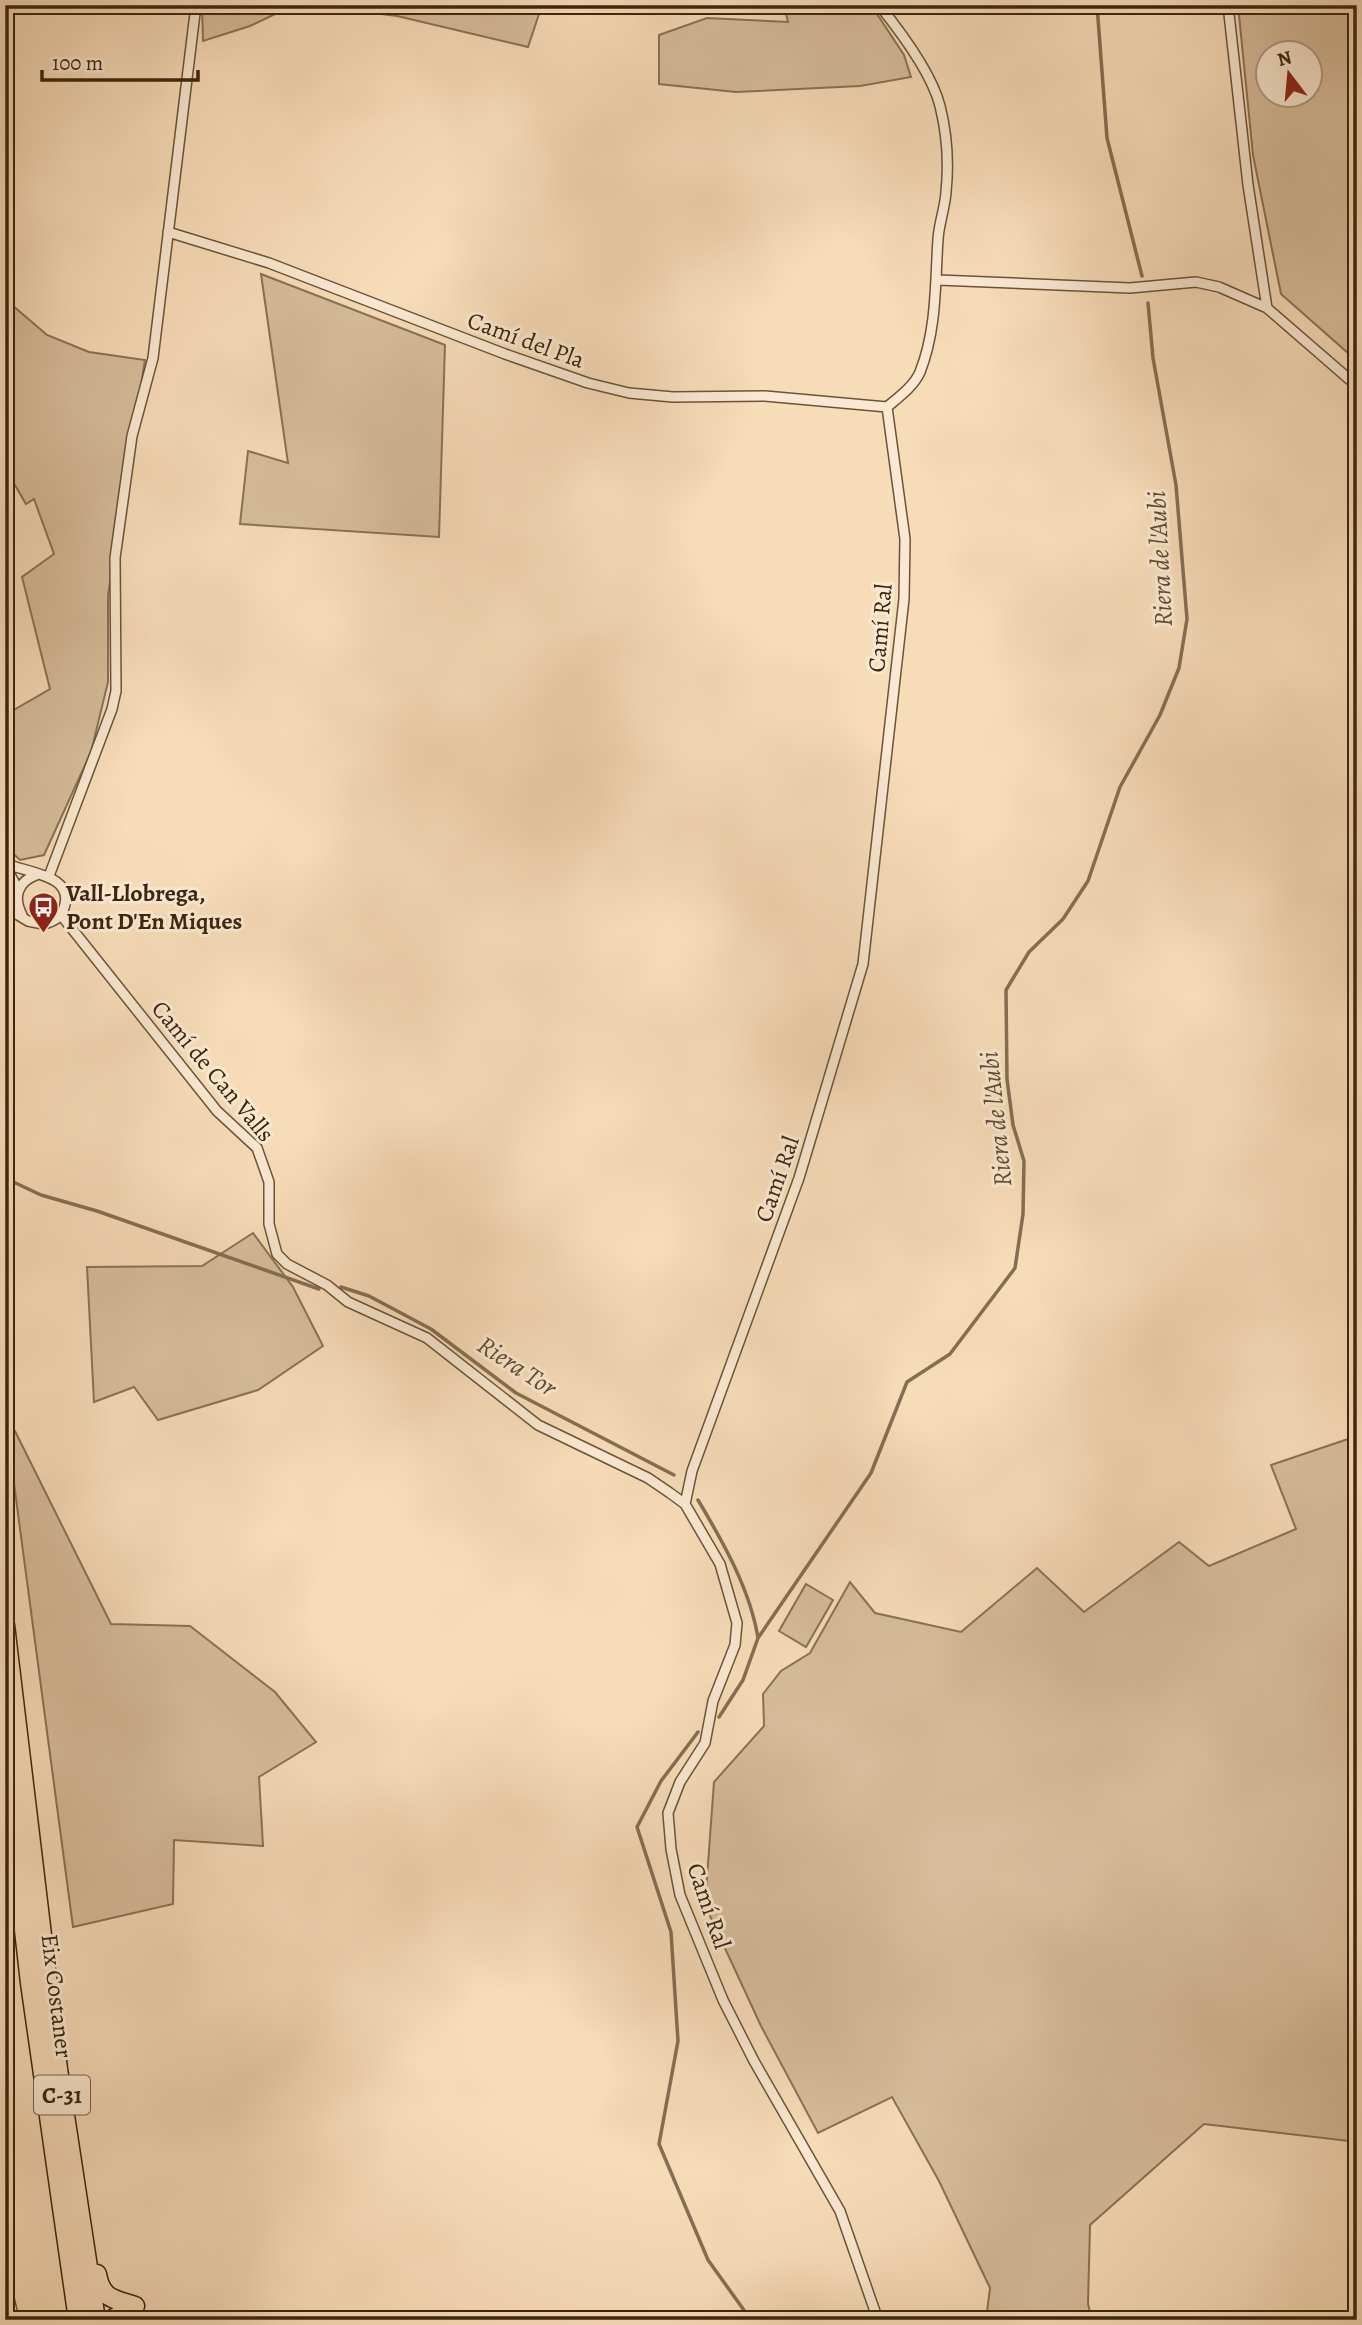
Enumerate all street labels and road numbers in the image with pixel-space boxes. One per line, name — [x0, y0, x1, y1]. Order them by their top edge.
street label: Camí del Pla — [463, 304, 590, 376]
street label: Camí Ral — [860, 582, 900, 674]
street label: Camí de Can Valls — [144, 994, 282, 1148]
street label: Camí Ral — [747, 1132, 807, 1226]
street label: Camí Ral — [679, 1859, 739, 1953]
street label: Eix Costaner — [34, 1932, 80, 2060]
road number: C-31 — [34, 2076, 90, 2114]

